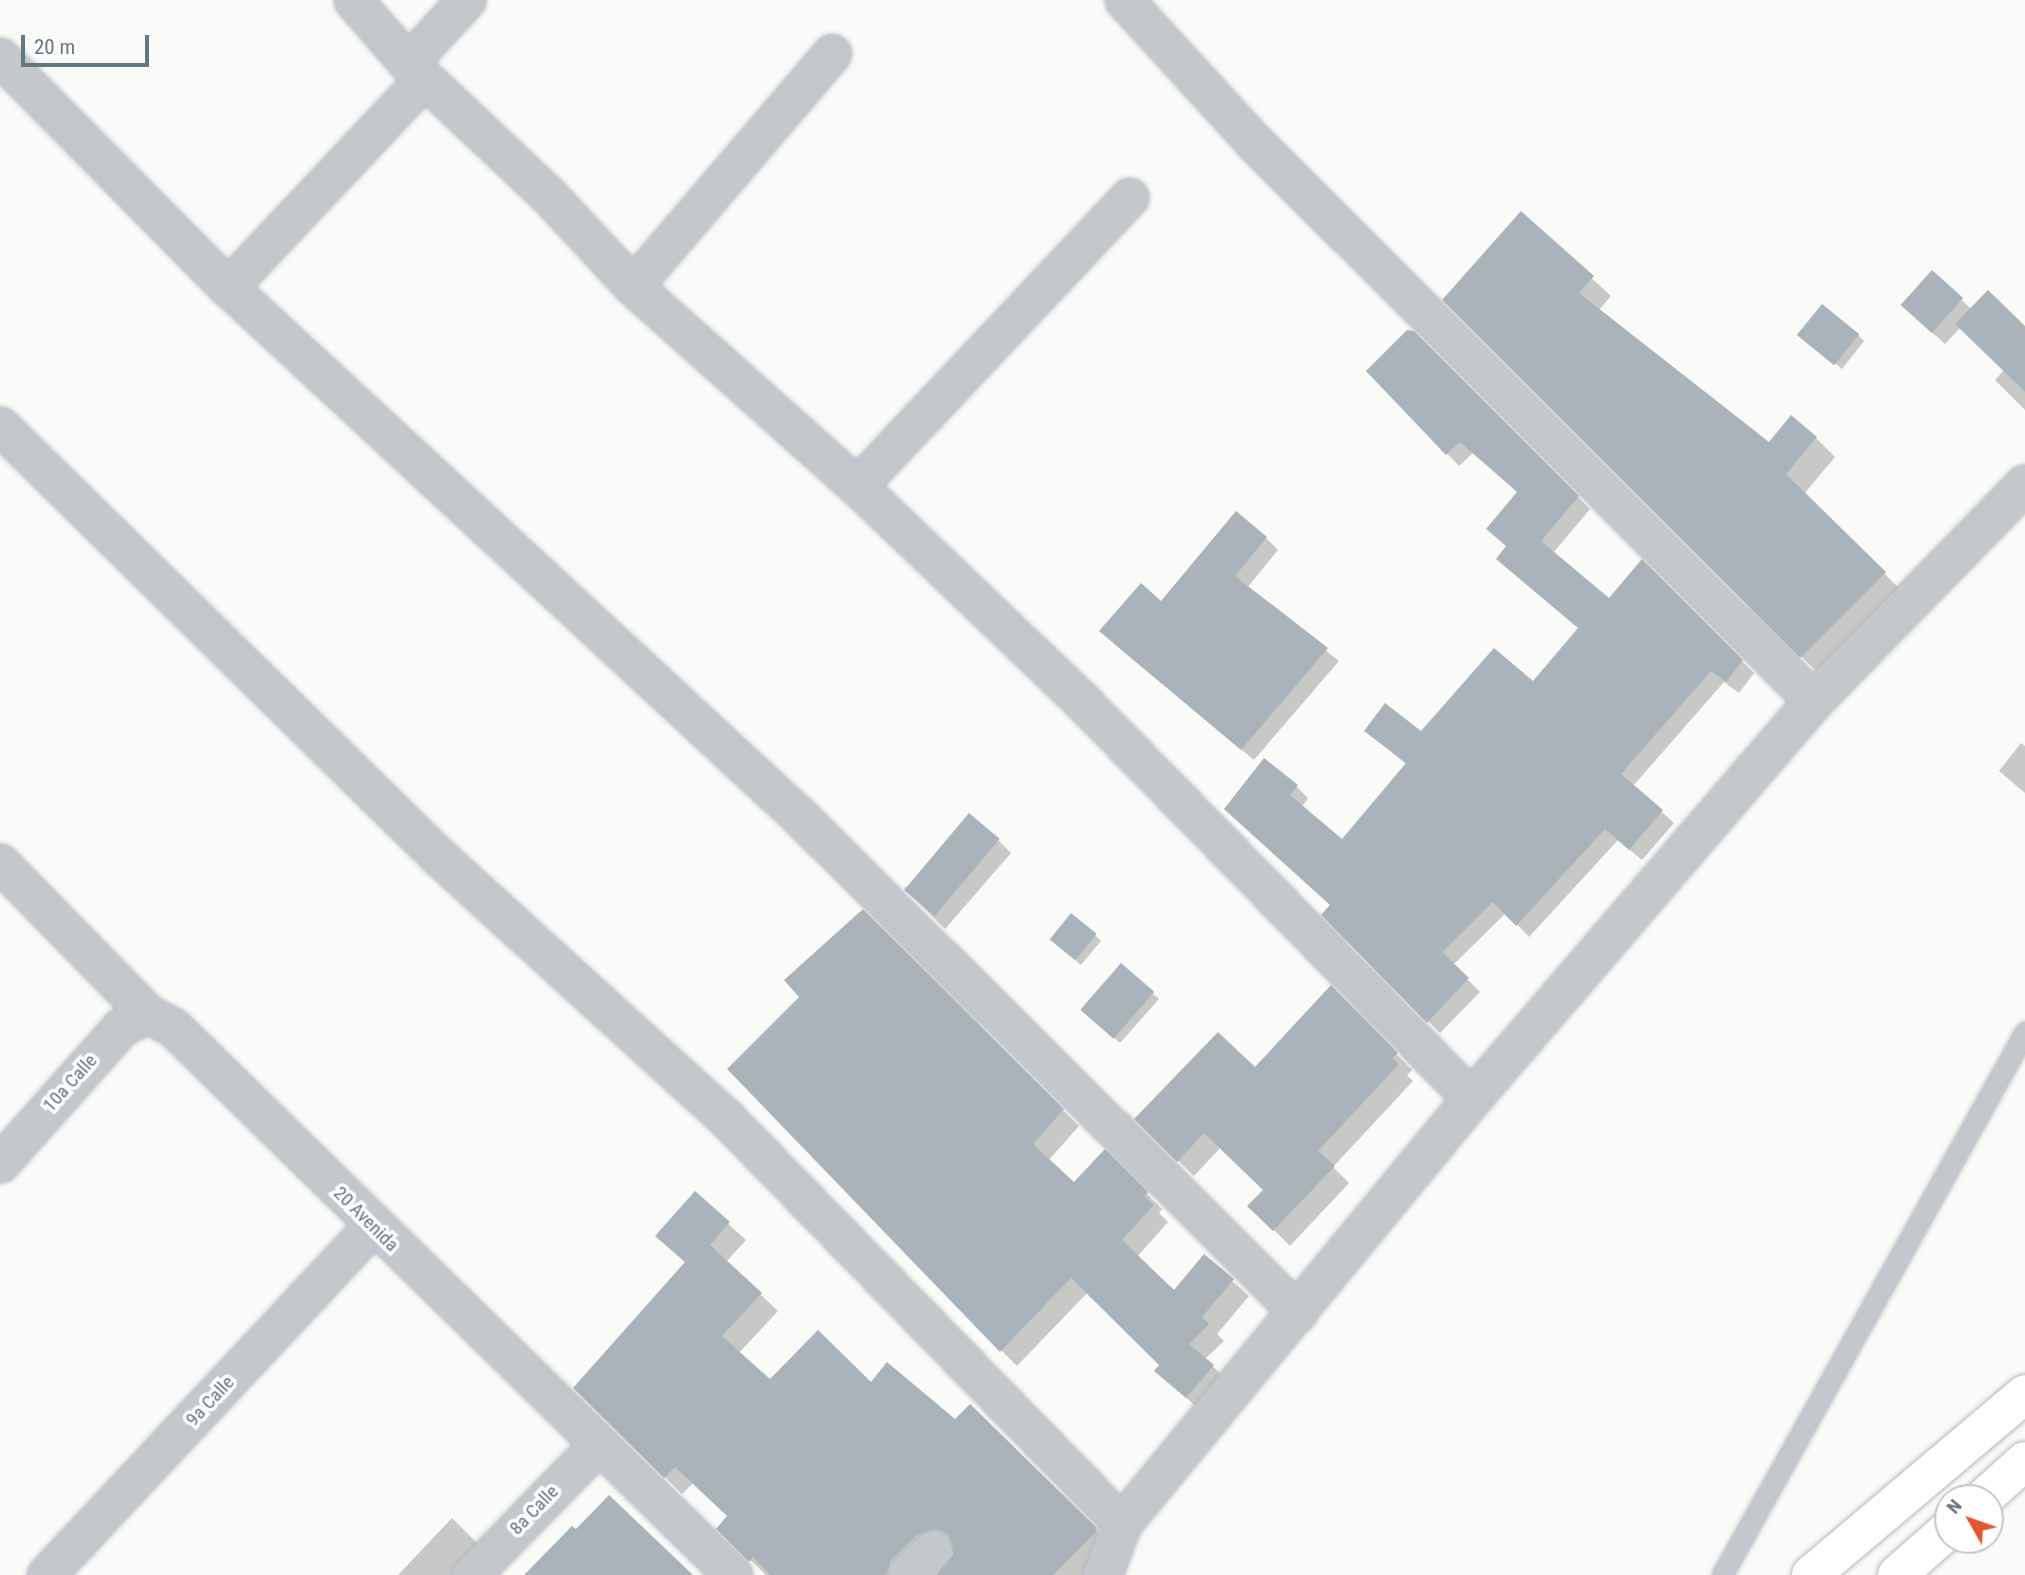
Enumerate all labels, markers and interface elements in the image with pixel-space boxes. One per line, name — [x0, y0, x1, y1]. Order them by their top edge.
scale bar — [24, 21, 152, 65]
text: 20 m — [34, 35, 75, 59]
street label: 10a Calle — [38, 1049, 102, 1117]
street label: 20 Avenida — [329, 1182, 403, 1256]
street label: 9a Calle — [181, 1371, 239, 1431]
street label: 8a Calle — [505, 1480, 563, 1540]
north arrow — [1934, 1484, 2004, 1554]
text: N — [1942, 1495, 1967, 1518]

